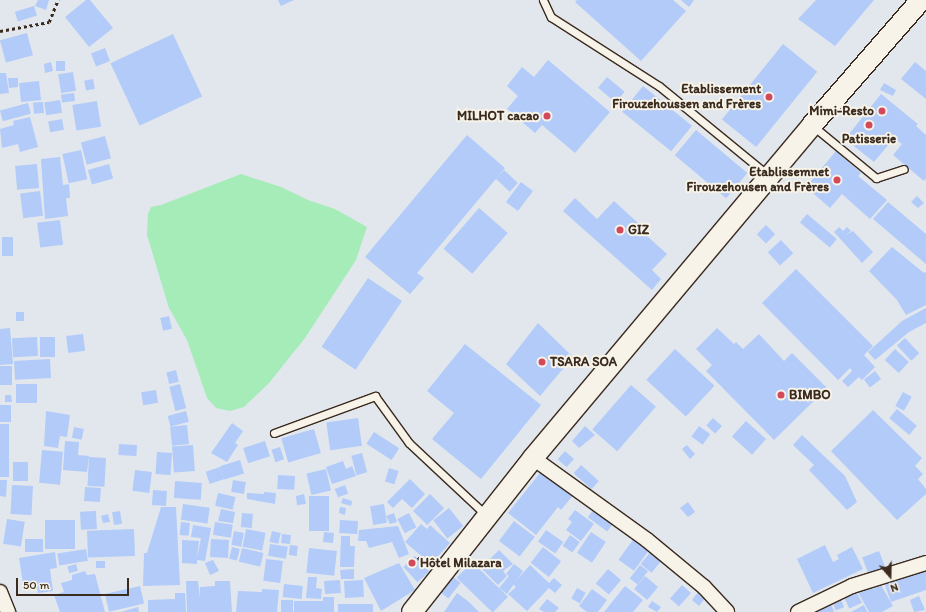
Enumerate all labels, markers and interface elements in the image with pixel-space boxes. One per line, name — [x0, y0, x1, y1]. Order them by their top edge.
place label: Etablissement Firouzehoussen and Frères — [612, 82, 761, 113]
marker: Etablissement Firouzehoussen and Frères — [764, 92, 774, 102]
place label: Mimi-Resto — [809, 103, 874, 119]
marker: Mimi-Resto — [877, 106, 887, 116]
place label: MILHOT cacao — [457, 108, 539, 124]
marker: MILHOT cacao — [542, 111, 552, 121]
marker: Patisserie — [864, 120, 874, 130]
place label: Patisserie — [842, 131, 896, 147]
place label: Etablissemnet Firouzehousen and Frères — [686, 165, 829, 196]
marker: Etablissemnet Firouzehousen and Frères — [832, 175, 842, 185]
place label: GIZ — [628, 222, 649, 238]
marker: GIZ — [615, 225, 625, 235]
place label: TSARA SOA — [550, 354, 617, 370]
marker: TSARA SOA — [537, 357, 547, 367]
place label: BIMBO — [789, 387, 831, 403]
marker: BIMBO — [776, 390, 786, 400]
place label: Hôtel Milazara — [420, 555, 501, 571]
north arrow — [870, 556, 910, 596]
marker: Hôtel Milazara — [407, 558, 417, 568]
scale bar — [18, 570, 131, 596]
text: 50 m — [23, 578, 49, 592]
text: N — [889, 580, 900, 595]

